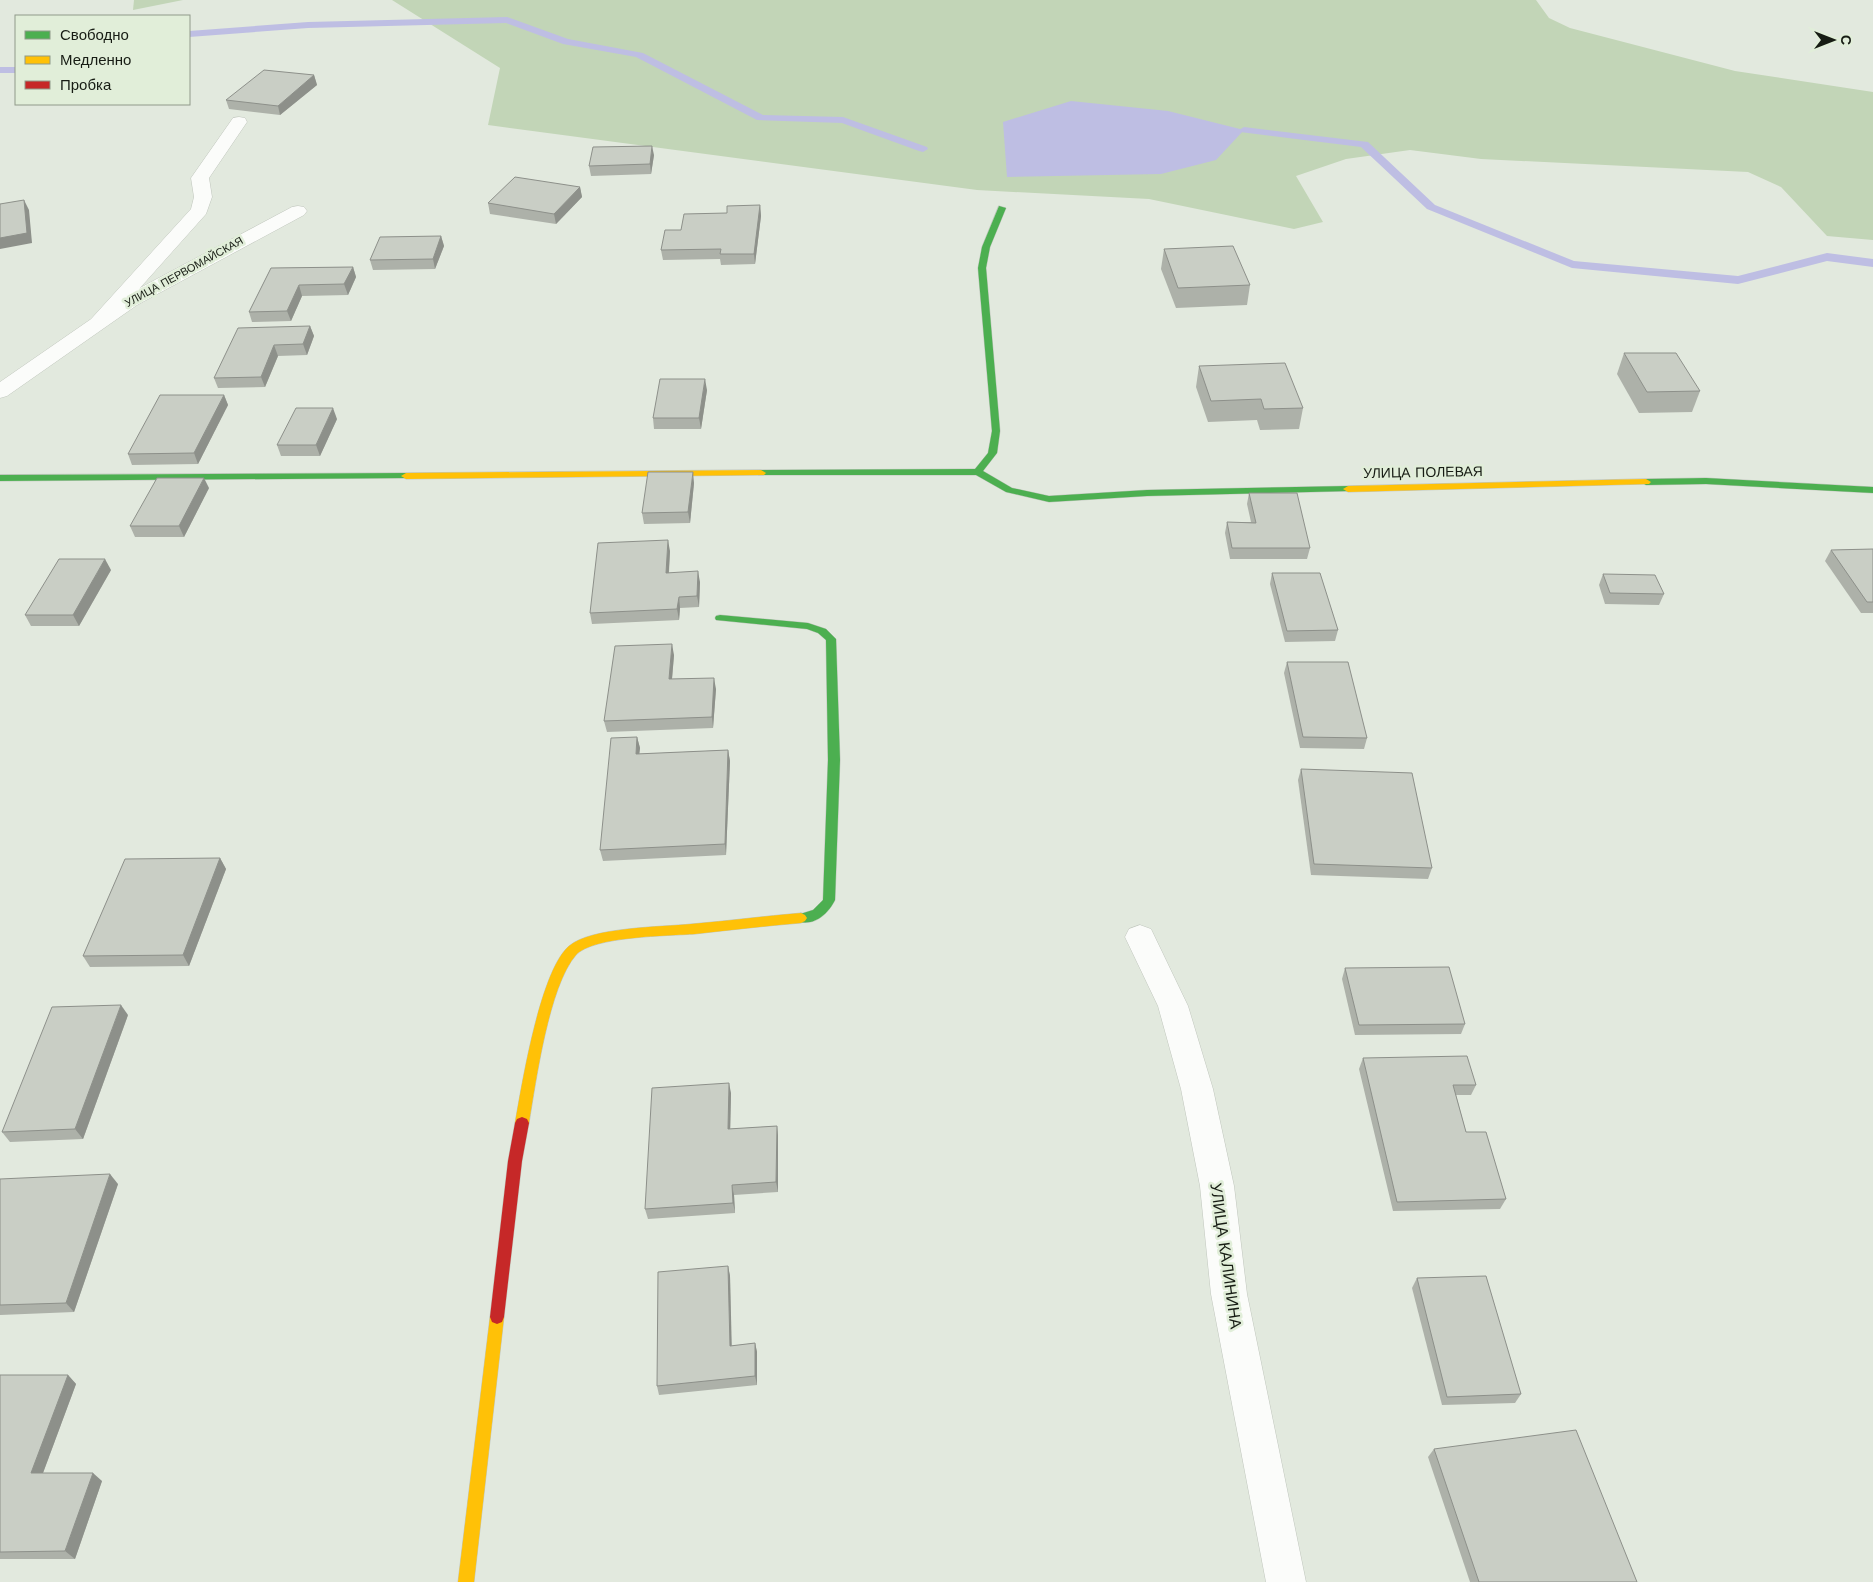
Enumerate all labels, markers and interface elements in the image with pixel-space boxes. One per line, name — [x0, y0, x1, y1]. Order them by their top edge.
legend — [15, 15, 190, 105]
north arrow — [1808, 15, 1858, 65]
text: Свободно — [60, 26, 129, 44]
text: С — [1838, 35, 1854, 45]
text: Медленно — [60, 51, 131, 69]
text: Пробка — [60, 76, 112, 94]
street label: УЛИЦА ПЕРВОМАЙСКАЯ — [123, 234, 245, 310]
street label: УЛИЦА ПОЛЕВАЯ — [1363, 463, 1483, 481]
street label: УЛИЦА КАЛИНИНА — [1206, 1182, 1246, 1331]

